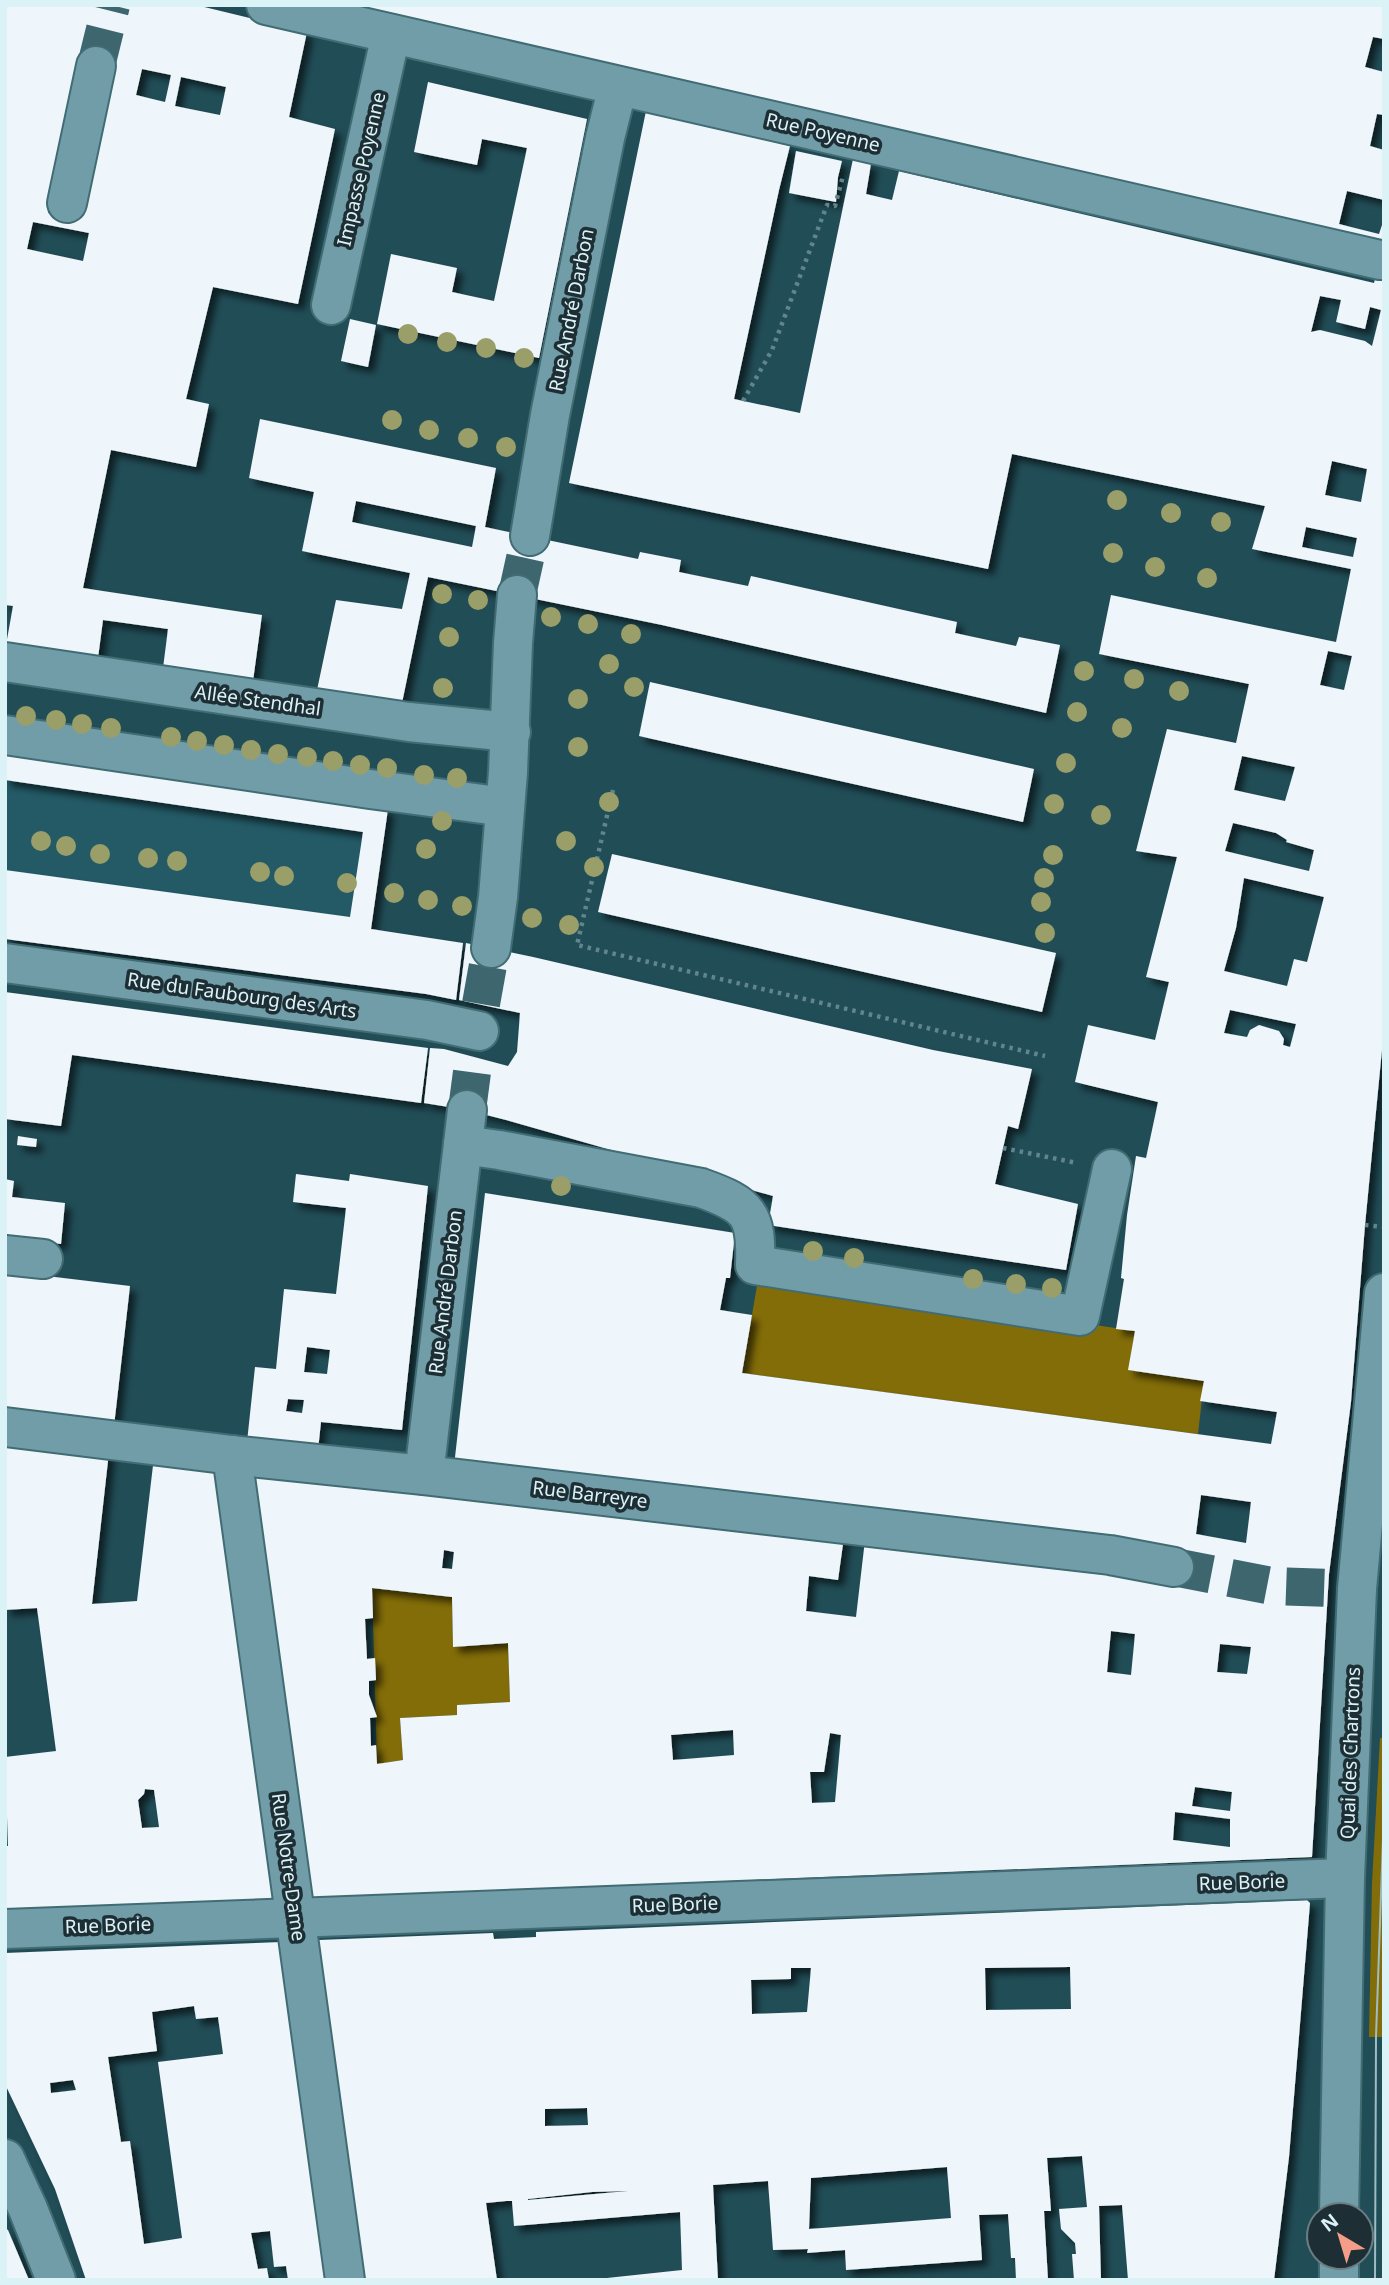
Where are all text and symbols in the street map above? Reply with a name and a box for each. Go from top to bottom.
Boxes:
street label: Impasse Poyenne [331,89,391,249]
street label: Rue Poyenne [763,106,883,158]
street label: Rue André Darbon [542,226,600,394]
street label: Allée Stendhal [193,678,323,722]
street label: Rue du Faubourg des Arts [126,966,358,1024]
street label: Rue André Darbon [422,1208,468,1376]
street label: Rue Barreyre [531,1474,649,1514]
street label: Quai des Chartrons [1334,1666,1366,1840]
street label: Rue Notre-Dame [266,1791,312,1943]
street label: Rue Borie [1198,1867,1286,1897]
street label: Rue Borie [631,1889,719,1919]
street label: Rue Borie [64,1910,152,1940]
north arrow [1305,2201,1375,2271]
text: N [1315,2208,1344,2238]

